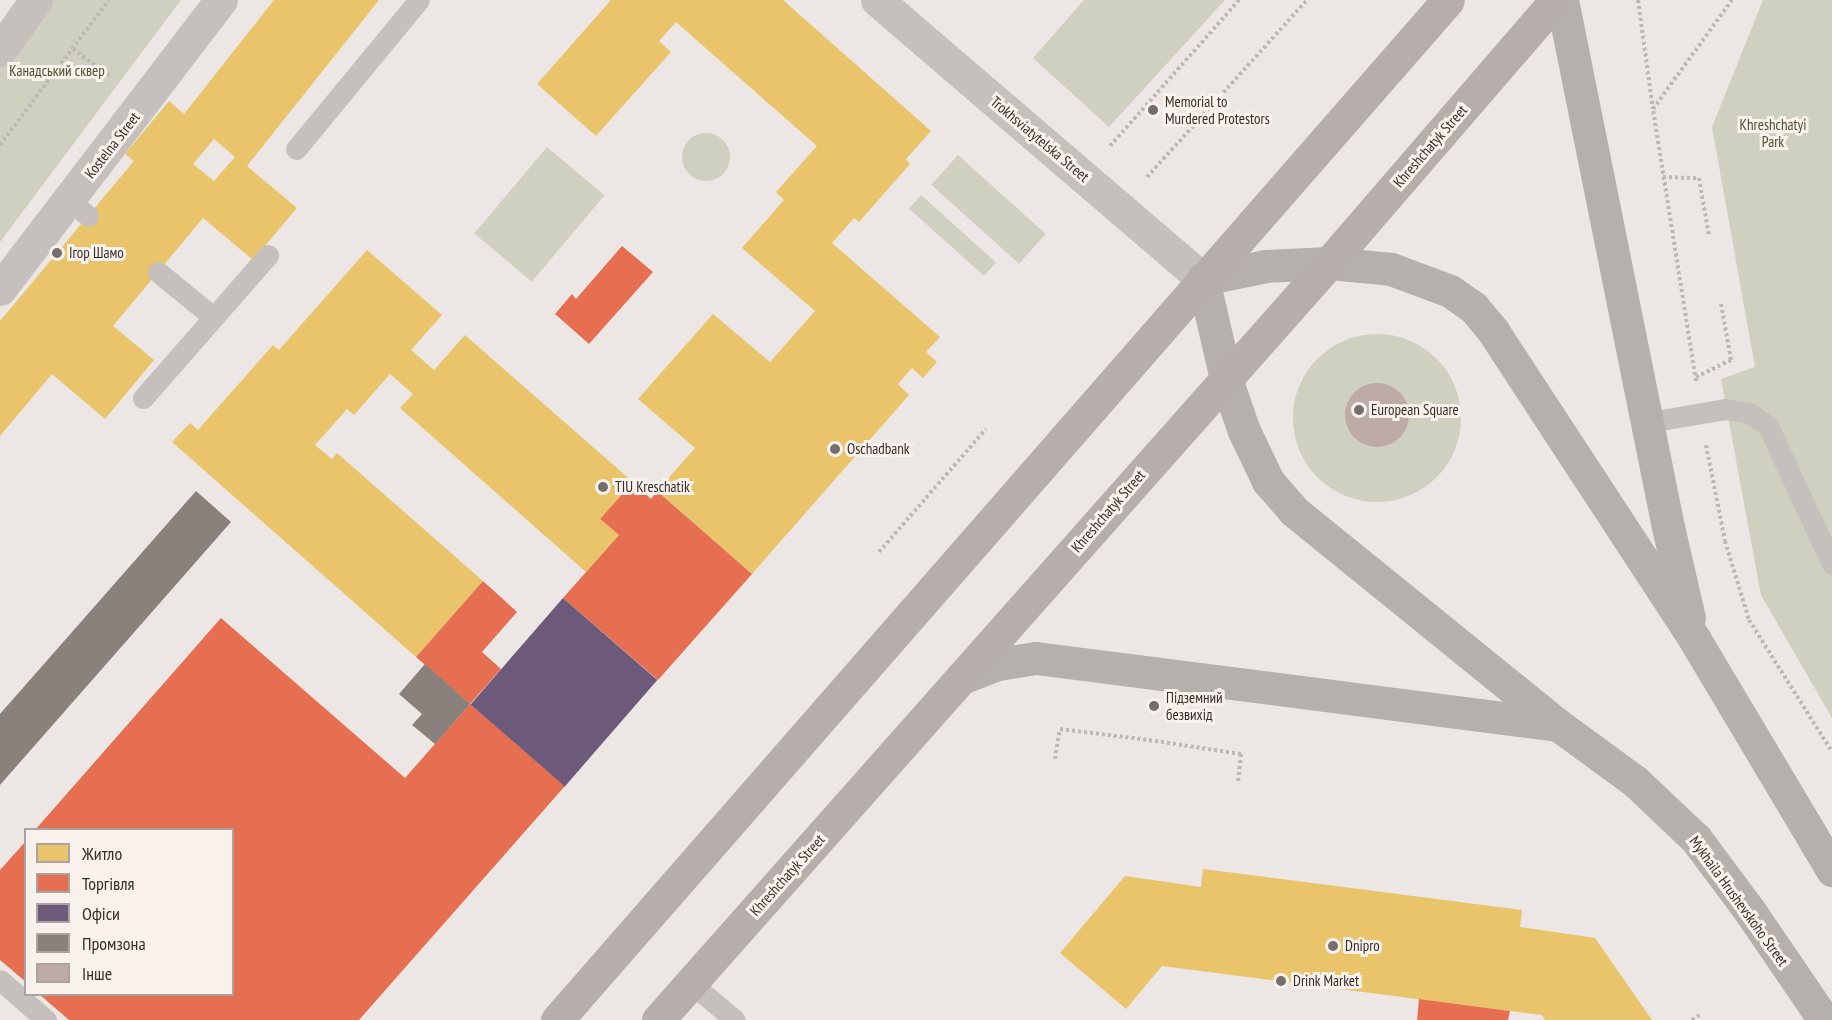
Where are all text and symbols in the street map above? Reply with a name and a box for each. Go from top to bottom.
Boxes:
park label: Канадський сквер [9,62,105,80]
place label: Memorial to Murdered Protestors [1165,92,1270,127]
street label: Trokhsviatytelska Street [987,93,1093,185]
street label: Khreshchatyk Street [1389,101,1471,191]
marker: Memorial to Murdered Protestors [1146,103,1160,117]
street label: Kostelna Street [81,108,143,182]
park label: Khreshchatyi Park [1740,115,1806,150]
place label: Ігор Шамо [69,244,124,262]
marker: Ігор Шамо [50,246,64,260]
place label: European Square [1371,401,1459,419]
marker: European Square [1352,403,1366,417]
place label: Oschadbank [847,440,910,458]
marker: Oschadbank [828,442,842,456]
street label: Khreshchatyk Street [1067,466,1149,556]
place label: TIU Kreschatik [615,478,690,496]
marker: TIU Kreschatik [596,480,610,494]
place label: Підземний безвихід [1166,688,1223,723]
marker: Підземний безвихід [1147,699,1161,713]
legend [24,828,234,996]
street label: Khreshchatyk Street [746,830,828,920]
street label: Mykhaila Hrushevskoho Street [1686,833,1792,969]
text: Житло [82,842,122,865]
text: Торгівля [82,872,135,895]
text: Офіси [82,902,120,925]
text: Промзона [82,932,146,955]
place label: Dnipro [1345,937,1380,955]
marker: Dnipro [1326,939,1340,953]
text: Інше [82,962,112,985]
place label: Drink Market [1293,972,1359,990]
marker: Drink Market [1274,974,1288,988]

